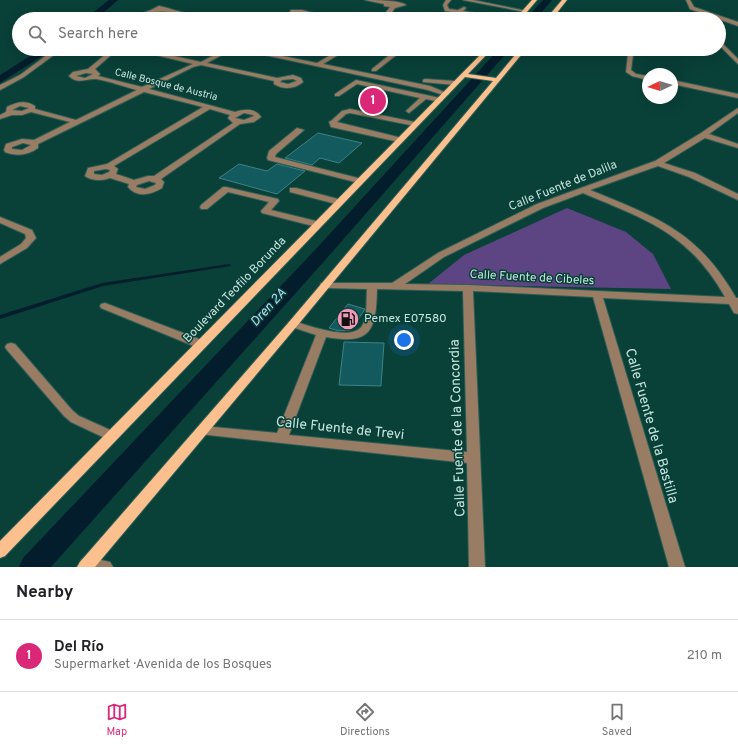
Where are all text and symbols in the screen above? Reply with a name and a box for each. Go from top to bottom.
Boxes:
search box [12,12,726,56]
icon: search [26,23,48,45]
text: Search here [58,25,138,44]
street label: Calle Bosque de Austria [113,66,219,104]
north arrow [642,68,678,104]
pin: 1 [360,86,386,116]
street label: Calle Fuente de Dalila [506,157,620,215]
street label: Boulevard Teofilo Borunda [180,234,290,346]
street label: Calle Fuente de Cibeles [469,267,595,289]
water label: Dren 2A [248,286,290,330]
fuel station icon: Pemex E07580 [335,306,361,332]
place label: Pemex E07580 [364,311,447,327]
your location [394,330,414,350]
street label: Calle Fuente de la Concordia [446,339,470,517]
street label: Calle Fuente de la Bastilla [621,347,681,505]
street label: Calle Fuente de Trevi [275,414,405,444]
text: Nearby [16,582,73,604]
text: Del Río [54,638,104,657]
text: 1 [26,648,32,664]
text: 210 m [687,648,722,664]
text: Supermarket · Avenida de los Bosques [54,657,272,673]
tab: Map [106,701,128,739]
tab: Directions [340,701,390,739]
tab: Saved [602,701,632,739]

